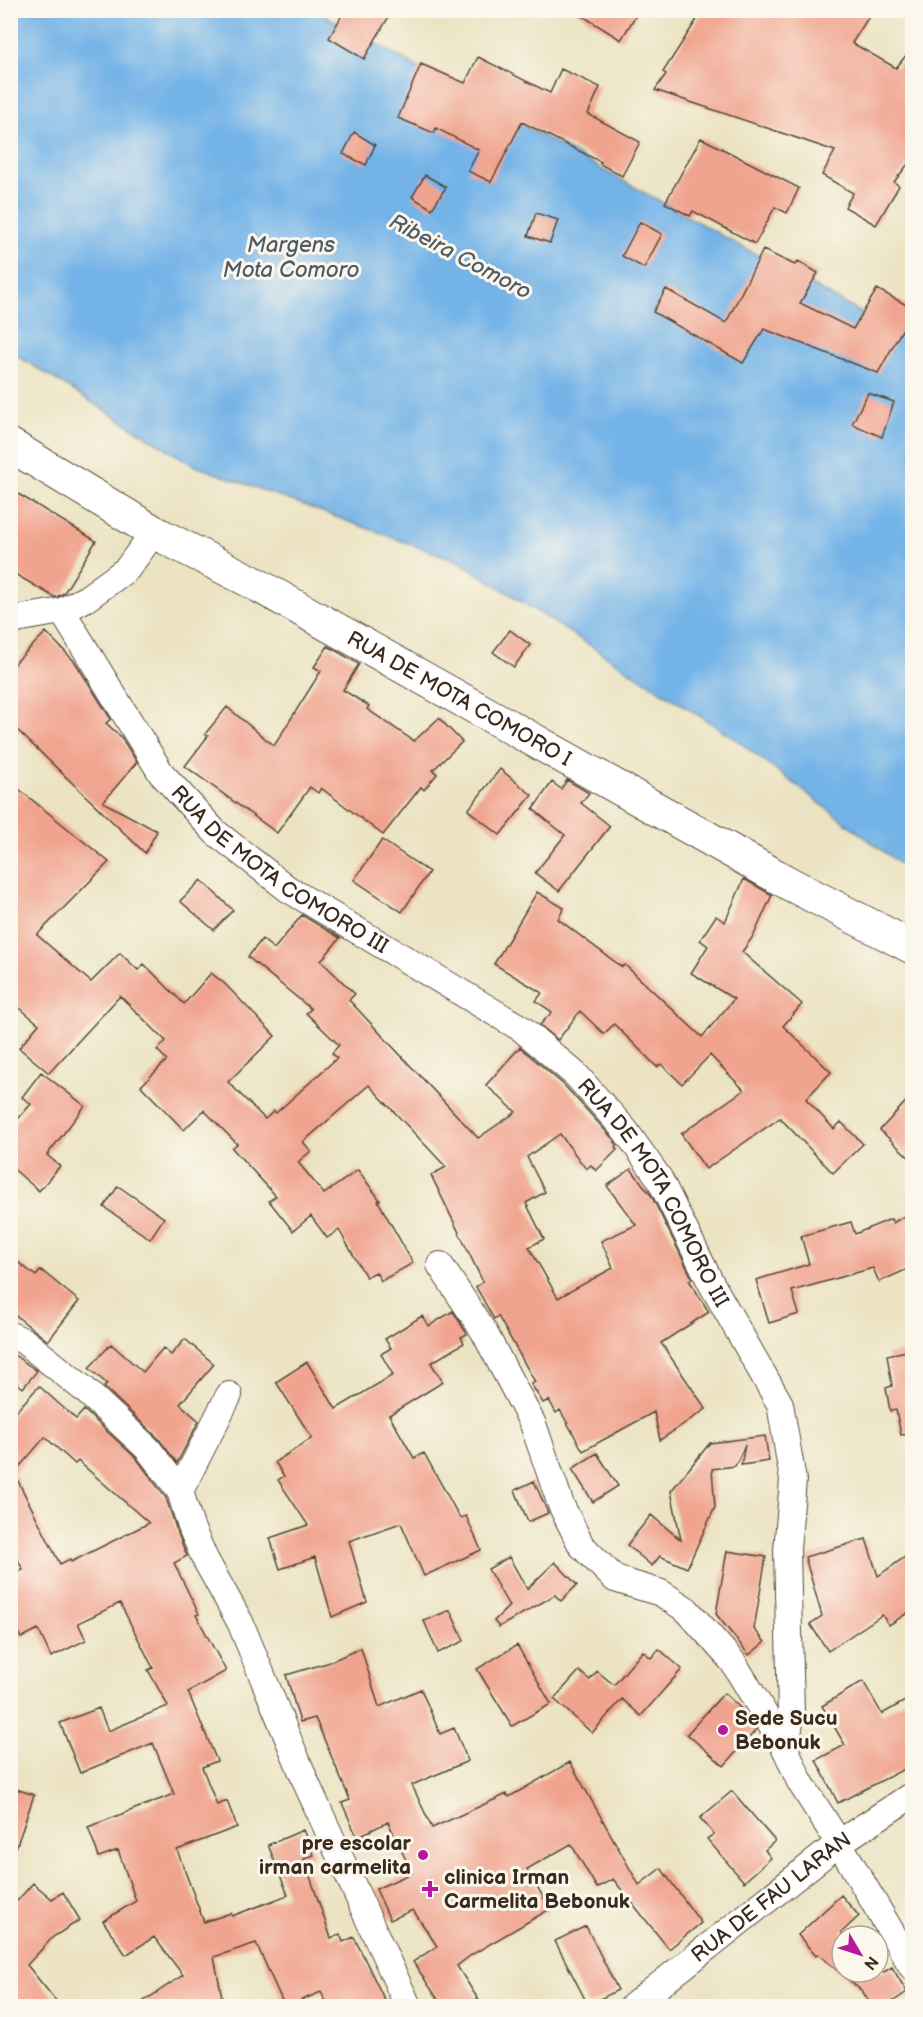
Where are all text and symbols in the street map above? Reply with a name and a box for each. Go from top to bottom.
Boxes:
water label: Ribeira Comoro [384,208,536,306]
water label: Margens Mota Comoro [223,232,359,284]
street label: RUA DE MOTA COMORO I [343,625,576,771]
street label: RUA DE MOTA COMORO III [166,780,393,959]
street label: RUA DE MOTA COMORO III [572,1073,734,1311]
place label: Sede Sucu Bebonuk [735,1706,838,1755]
marker: Sede Sucu Bebonuk [716,1723,730,1737]
street label: RUA DE FAU LARAN [686,1826,856,1968]
place label: pre escolar irman carmelita [259,1831,412,1880]
marker: pre escolar irman carmelita [416,1848,430,1862]
place label: clinica Irman Carmelita Bebonuk [444,1865,630,1914]
marker: clinica Irman Carmelita Bebonuk [421,1880,439,1898]
north arrow [830,1924,890,1984]
text: N [859,1952,882,1973]

